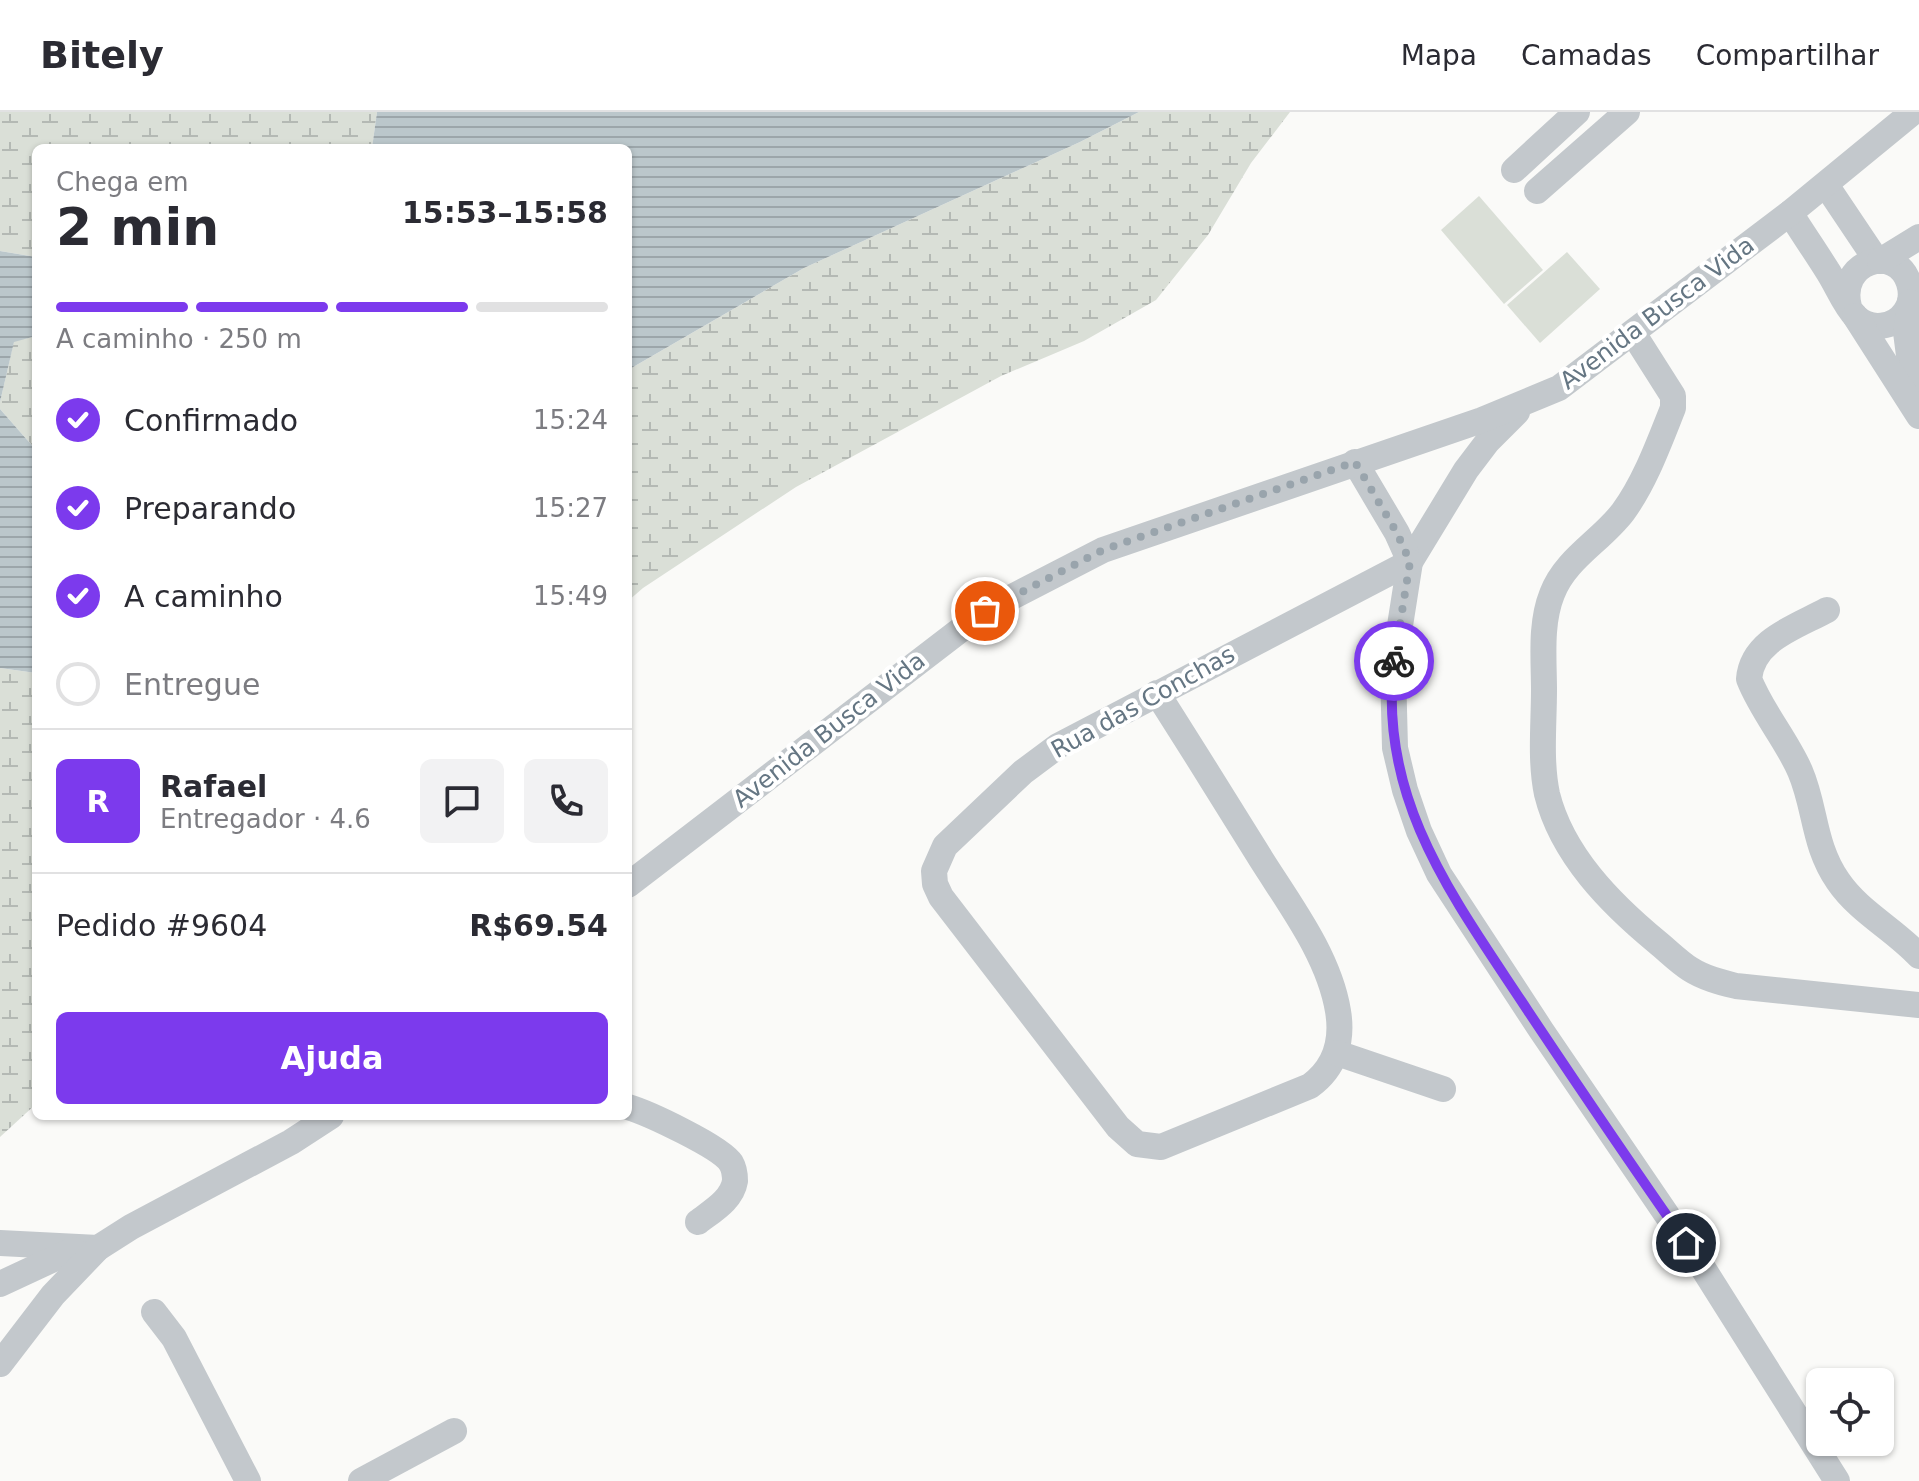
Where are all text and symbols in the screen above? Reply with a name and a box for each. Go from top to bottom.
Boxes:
text: Bitely [40,33,164,77]
text: Mapa [1401,39,1477,72]
text: Camadas [1521,39,1652,72]
text: Compartilhar [1696,39,1879,72]
text: Chega em [56,167,189,197]
text: 15:53–15:58 [402,195,608,230]
text: 2 min [56,197,219,257]
street label: Avenida Busca Vida [1554,231,1760,395]
text: A caminho · 250 m [56,324,302,354]
icon: check [56,398,100,442]
text: Confirmado [124,403,298,438]
text: 15:24 [533,405,608,435]
icon: check [56,486,100,530]
text: Preparando [124,491,296,526]
text: 15:27 [533,493,608,523]
icon: check [56,574,100,618]
pin [951,577,1019,645]
text: A caminho [124,579,283,614]
text: 15:49 [533,581,608,611]
icon: bag [963,589,1007,633]
courier [1354,621,1434,701]
icon: bike [1372,639,1416,683]
street label: Rua das Conchas [1046,640,1240,764]
street label: Avenida Busca Vida [728,646,930,814]
text: Entregue [124,667,260,702]
button: chat [420,759,504,843]
button: phone [524,759,608,843]
text: Rafael [160,769,267,804]
text: R [86,784,110,819]
text: Entregador · 4.6 [160,804,371,834]
text: Pedido #9604 [56,908,267,943]
text: R$69.54 [469,908,608,943]
button: Ajuda [56,1012,608,1104]
pin [1652,1209,1720,1277]
icon: home [1664,1221,1708,1265]
map controls [1806,1368,1894,1456]
button: locate [1806,1368,1894,1456]

